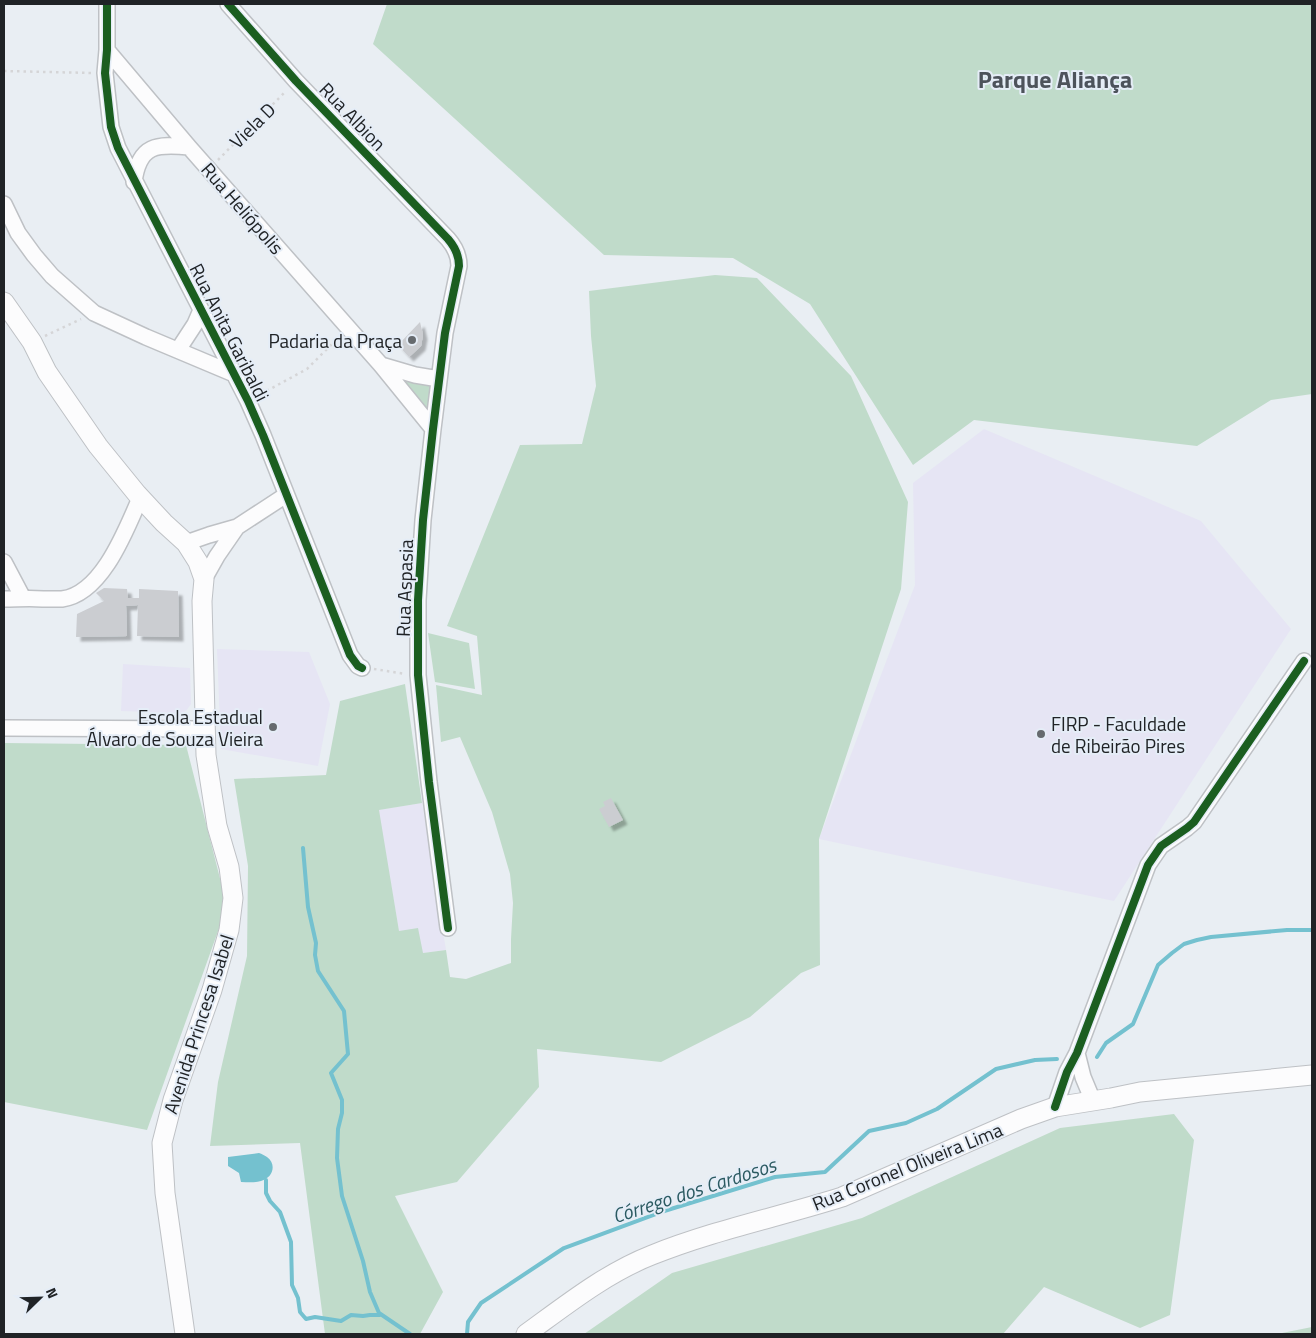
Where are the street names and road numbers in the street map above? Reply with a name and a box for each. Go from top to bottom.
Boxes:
street label: Rua Albion [313,75,393,157]
street label: Viela D [222,95,282,155]
street label: Rua Heliópolis [195,156,291,261]
street label: Rua Anita Garibaldi [183,258,277,406]
street label: Rua Aspasia [388,538,420,637]
street label: Avenida Princesa Isabel [155,931,241,1117]
street label: Rua Coronel Oliveira Lima [807,1114,1007,1217]

